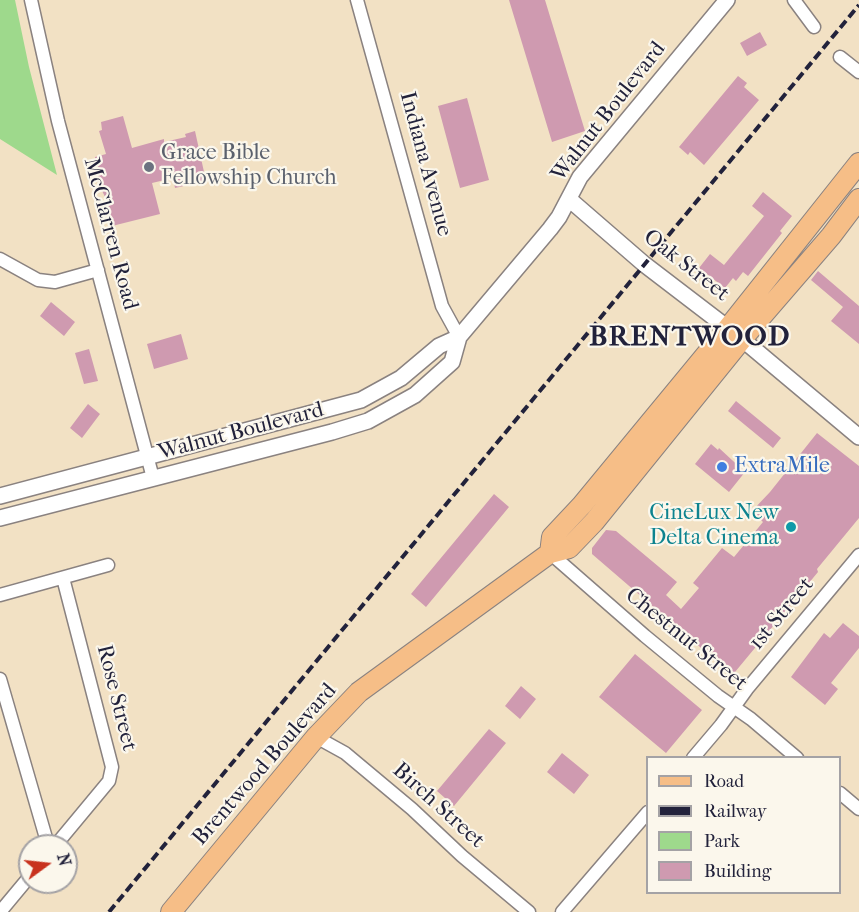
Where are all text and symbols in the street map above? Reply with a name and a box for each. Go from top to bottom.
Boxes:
street label: Walnut Boulevard [546,37,672,187]
street label: Indiana Avenue [393,89,457,239]
place label: Grace Bible Fellowship Church [161,141,337,192]
street label: McClarren Road [77,155,143,313]
marker: Grace Bible Fellowship Church [142,160,156,174]
street label: Oak Street [638,224,734,308]
district label: BRENTWOOD [589,321,791,355]
street label: Walnut Boulevard [155,397,327,467]
place label: ExtraMile [734,454,830,480]
marker: ExtraMile [715,460,729,474]
place label: CineLux New Delta Cinema [649,501,779,552]
marker: CineLux New Delta Cinema [784,520,798,534]
street label: 1st Street [744,572,820,656]
street label: Chestnut Street [620,583,752,697]
street label: Rose Street [90,642,142,754]
street label: Brentwood Boulevard [187,679,343,851]
legend [646,756,841,894]
street label: Birch Street [386,758,490,854]
text: Road [704,771,744,792]
text: Railway [704,801,767,822]
text: Park [704,831,740,852]
north arrow [18,834,78,894]
text: N [53,851,75,868]
text: Building [704,861,771,882]

